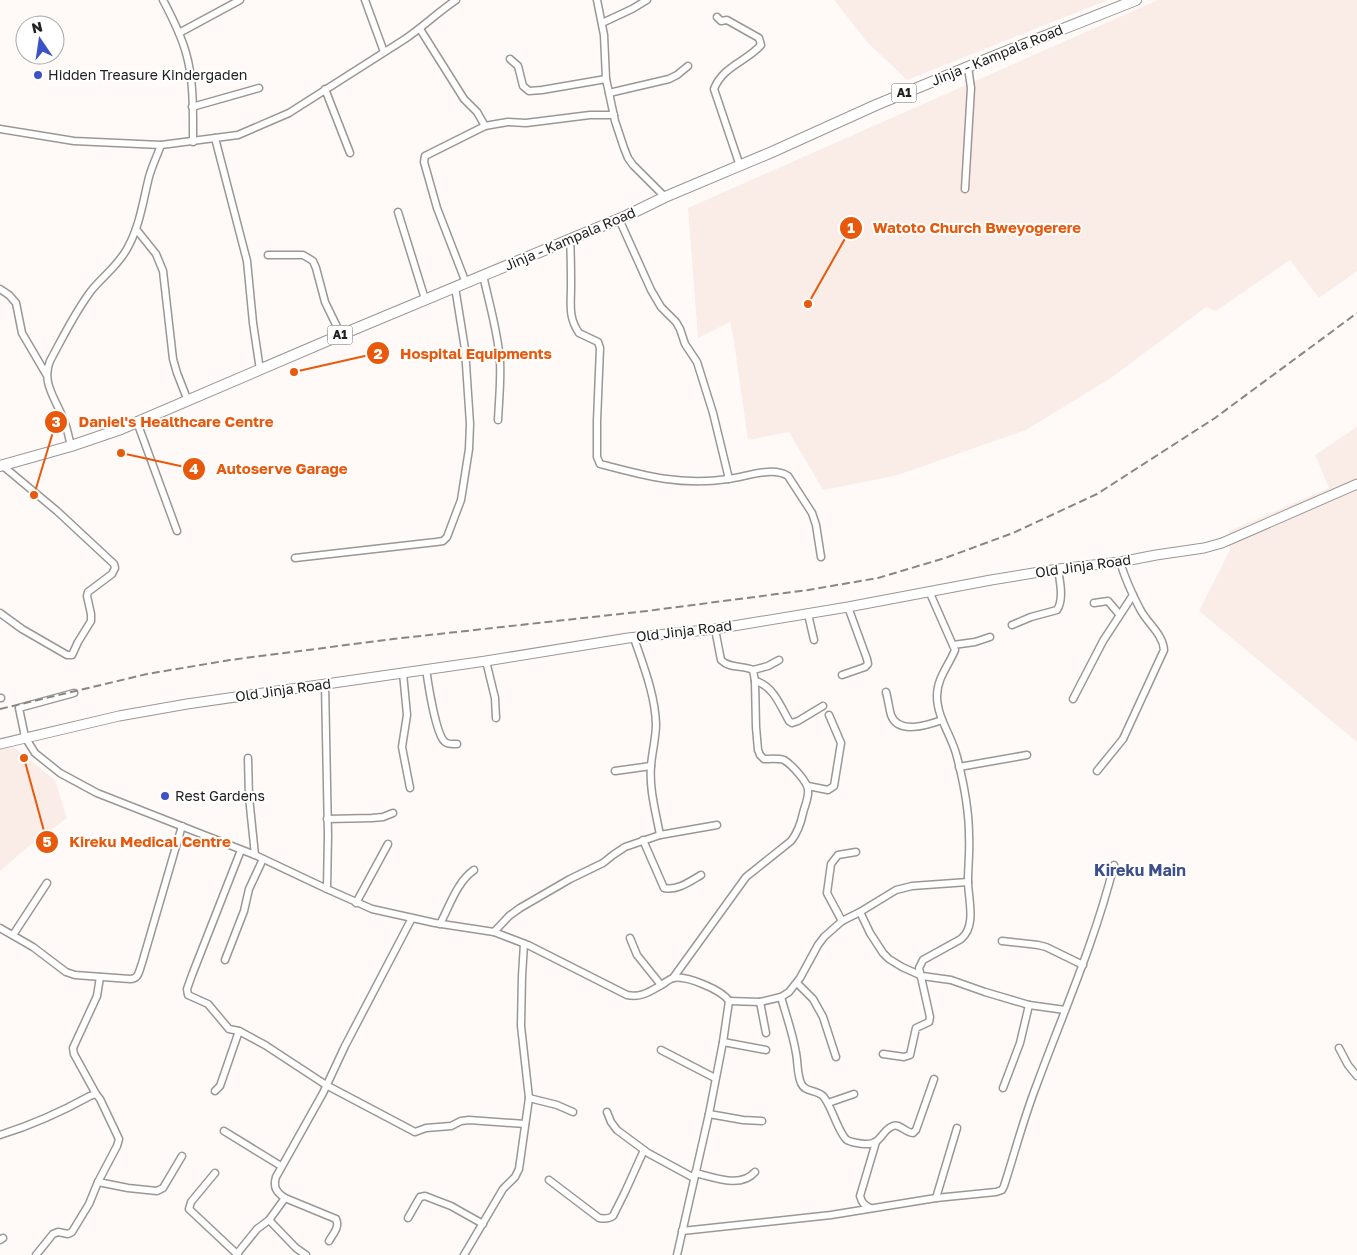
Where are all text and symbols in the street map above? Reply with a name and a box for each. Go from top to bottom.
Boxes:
north arrow [15,15,65,65]
text: N [30,17,44,36]
street label: Jinja - Kampala Road [928,20,1065,89]
place label: Hidden Treasure Kindergaden [48,66,247,83]
marker: Hidden Treasure Kindergaden [32,69,44,81]
road number: A1 [892,84,916,102]
street label: Jinja - Kampala Road [502,203,638,274]
callout: Watoto Church Bweyogerere [838,213,1092,243]
text: 1 [847,218,855,236]
text: Watoto Church Bweyogerere [873,218,1081,236]
road number: A1 [328,326,352,344]
callout: Hospital Equipments [365,338,562,368]
text: 2 [373,344,383,362]
text: Hospital Equipments [400,344,552,362]
callout: Daniel's Healthcare Centre [44,407,284,437]
text: 3 [51,412,61,430]
text: Daniel's Healthcare Centre [78,412,274,430]
callout: Autoserve Garage [181,454,358,484]
text: 4 [189,459,199,477]
text: Autoserve Garage [216,459,348,477]
street label: Old Jinja Road [1034,550,1132,581]
street label: Old Jinja Road [635,616,733,645]
street label: Old Jinja Road [234,674,332,705]
place label: Rest Gardens [175,787,265,804]
marker: Rest Gardens [159,790,171,802]
callout: Kireku Medical Centre [35,827,241,857]
text: 5 [42,832,52,850]
text: Kireku Medical Centre [69,832,231,850]
district label: Kireku Main [1094,860,1186,880]

